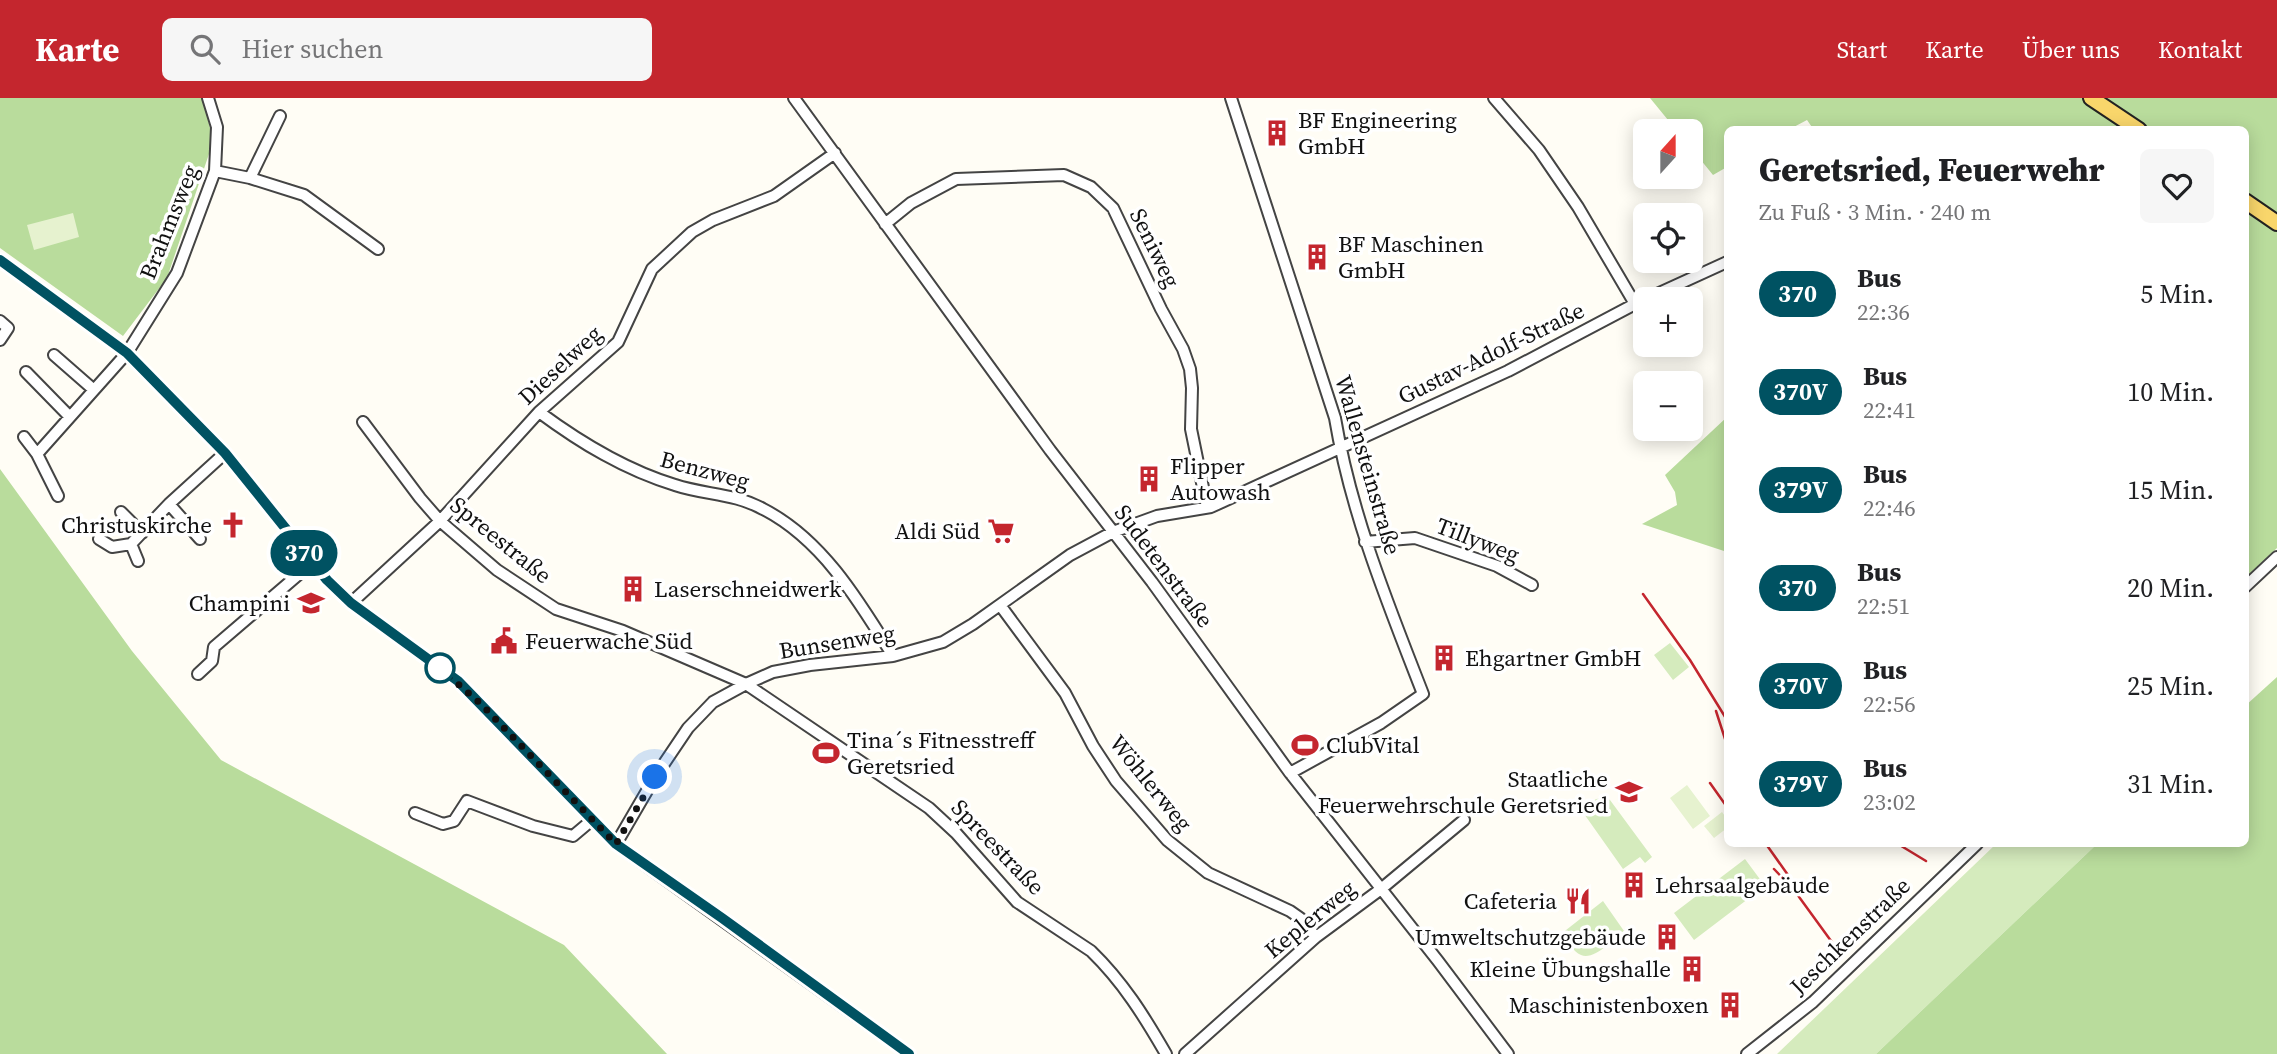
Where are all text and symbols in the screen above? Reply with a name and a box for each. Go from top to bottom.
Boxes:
search box [162,18,652,81]
text: Karte [35,27,120,72]
icon: search [186,30,224,68]
text: Hier suchen [242,31,383,67]
text: Start [1837,33,1887,66]
text: Karte [1925,33,1984,66]
text: Über uns [2022,33,2120,66]
text: Kontakt [2158,33,2242,66]
place label: BF Engineering GmbH [1298,104,1457,162]
building icon: BF Engineering GmbH [1262,118,1292,148]
north arrow [1633,119,1703,189]
map controls [1633,119,1703,441]
text: Geretsried, Feuerwehr [1759,147,2104,192]
button: heart [2140,149,2214,223]
street label: Brahmsweg [132,160,207,284]
text: Zu Fuß · 3 Min. · 240 m [1759,196,1991,228]
street label: Seniweg [1122,203,1188,293]
button: locate [1633,203,1703,273]
place label: BF Maschinen GmbH [1338,228,1484,286]
building icon: BF Maschinen GmbH [1302,242,1332,272]
text: Bus [1857,260,1901,296]
text: 5 Min. [2140,276,2214,312]
text: 370 [1778,277,1817,310]
button: + [1633,287,1703,357]
street label: Gustav-Adolf-Straße [1392,294,1590,412]
text: 22:36 [1857,296,1910,328]
street label: Dieselweg [511,318,609,412]
text: Bus [1863,358,1907,394]
street label: Wallensteinstraße [1327,371,1409,559]
button: − [1633,371,1703,441]
text: 10 Min. [2127,374,2214,410]
text: 370V [1773,375,1828,408]
text: 22:41 [1863,394,1916,426]
street label: Benzweg [657,443,753,497]
place label: Flipper Autowash [1170,450,1271,508]
text: Bus [1863,456,1907,492]
building icon: Flipper Autowash [1134,464,1164,494]
text: 15 Min. [2127,472,2214,508]
text: 379V [1773,473,1828,506]
street label: Spreestraße [444,489,558,591]
text: 22:46 [1863,492,1916,524]
street label: Sudetenstraße [1107,498,1221,634]
place label: Christuskirche [61,509,212,541]
street label: Tillyweg [1432,509,1524,571]
church icon: Christuskirche [218,510,248,540]
place label: Aldi Süd [895,515,980,547]
supermarket icon: Aldi Süd [986,516,1016,546]
line badge: 370 [264,530,344,576]
text: 370 [284,536,324,569]
text: Bus [1857,554,1901,590]
text: 20 Min. [2127,570,2214,606]
text: 370 [1778,571,1817,604]
place label: Laserschneidwerk [654,573,842,605]
building icon: Laserschneidwerk [618,574,648,604]
place label: Champini [189,587,290,619]
school or university icon: Champini [296,588,326,618]
text: 22:51 [1857,590,1910,622]
street label: Bunsenweg [777,617,897,667]
place label: Feuerwache Süd [525,625,693,657]
public building icon: Feuerwache Süd [489,626,519,656]
place label: Ehgartner GmbH [1465,642,1641,674]
building icon: Ehgartner GmbH [1429,643,1459,673]
text: Bus [1863,652,1907,688]
unlabelled marker [425,653,455,683]
text: 25 Min. [2127,668,2214,704]
text: 370V [1773,669,1828,702]
text: 22:56 [1863,688,1916,720]
place label: Tina´s Fitnesstreff Geretsried [847,724,1036,782]
street label: Wöhlerweg [1102,728,1200,838]
place label: ClubVital [1326,729,1420,761]
sports icon: ClubVital [1290,730,1320,760]
sports icon: Tina´s Fitnesstreff Geretsried [811,738,841,768]
text: Bus [1863,750,1907,786]
your location [637,759,672,794]
place label: Staatliche Feuerwehrschule Geretsried [1318,763,1608,821]
text: 31 Min. [2127,766,2214,802]
text: 379V [1773,767,1828,800]
school or university icon: Staatliche Feuerwehrschule Geretsried [1614,777,1644,807]
text: 23:02 [1863,786,1916,818]
street label: Spreestraße [944,792,1052,902]
place label: Lehrsaalgebäude [1655,869,1830,901]
building icon: Lehrsaalgebäude [1619,870,1649,900]
street label: Jeschkenstraße [1782,870,1917,1003]
street label: Keplerweg [1258,872,1362,966]
place label: Cafeteria [1464,885,1557,917]
restaurant icon: Cafeteria [1563,886,1593,916]
place label: Umweltschutzgebäude [1415,921,1646,953]
building icon: Umweltschutzgebäude [1652,922,1682,952]
place label: Kleine Übungshalle [1469,953,1671,985]
building icon: Kleine Übungshalle [1677,954,1707,984]
place label: Maschinistenboxen [1509,989,1709,1021]
building icon: Maschinistenboxen [1715,990,1745,1020]

